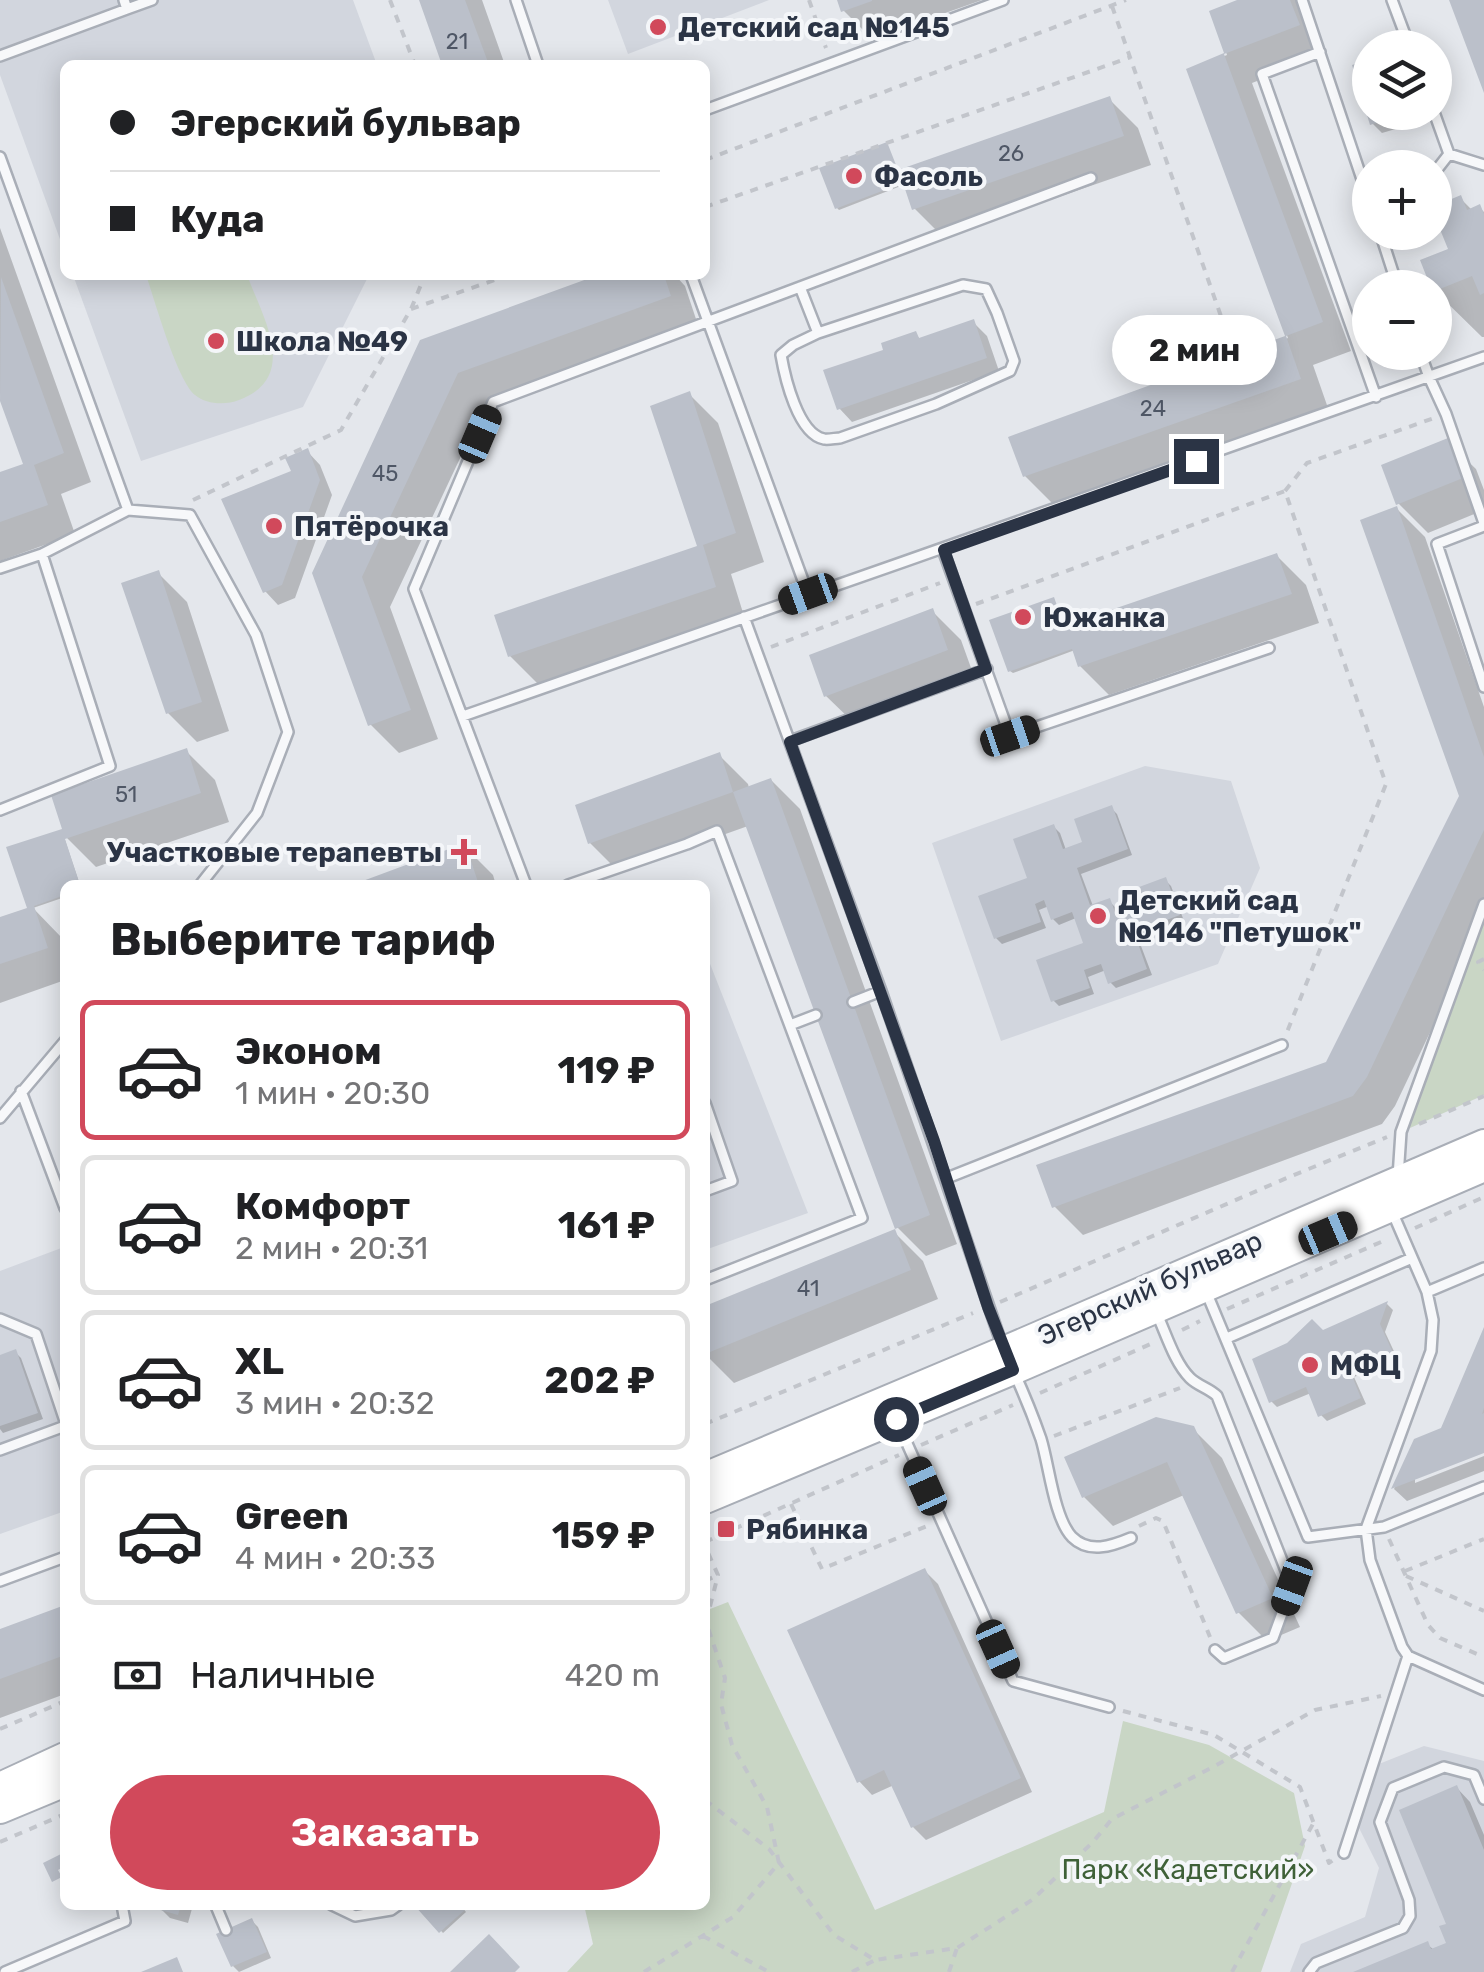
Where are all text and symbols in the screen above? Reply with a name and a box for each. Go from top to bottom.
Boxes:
place label: Детский сад №145 [678,11,950,44]
marker: Детский сад №145 [647,16,669,38]
house number: 21 [446,28,468,55]
map controls [1352,30,1452,370]
button: layers [1352,30,1452,130]
text: Эгерский бульвар [170,100,521,146]
house number: 26 [998,140,1024,167]
button: + [1352,150,1452,250]
place label: Фасоль [874,160,983,193]
marker: Фасоль [843,165,865,187]
text: Куда [170,196,265,242]
button: − [1352,270,1452,370]
callout: 2 мин [1114,316,1278,386]
place label: Школа №49 [236,325,408,358]
marker: Школа №49 [205,330,227,352]
text: 2 мин [1149,331,1240,369]
house number: 24 [1140,395,1166,422]
car [454,401,506,467]
route end [1174,439,1219,484]
house number: 45 [372,460,398,487]
place label: Пятёрочка [294,510,449,543]
marker: Пятёрочка [263,515,285,537]
car [775,570,841,618]
place label: Южанка [1043,601,1166,634]
marker: Южанка [1012,606,1034,628]
car [977,712,1043,760]
house number: 51 [115,781,137,808]
place label: Участковые терапевты [107,836,442,869]
marker: Участковые терапевты [451,839,477,865]
place label: Детский сад №146 "Петушок" [1118,884,1362,949]
marker: Детский сад №146 "Петушок" [1087,905,1109,927]
text: Выберите тариф [110,913,496,966]
icon: car [115,1025,205,1115]
text: Эконом [235,1028,382,1074]
text: 119 ₽ [557,1047,655,1093]
text: 1 мин · 20:30 [235,1074,430,1112]
icon: car [115,1180,205,1270]
text: Комфорт [235,1183,410,1229]
text: 161 ₽ [558,1202,655,1248]
car [1295,1207,1361,1259]
street label: Эгерский бульвар [1033,1224,1267,1352]
text: 2 мин · 20:31 [235,1229,428,1267]
house number: 41 [797,1275,819,1302]
icon: car [115,1335,205,1425]
text: XL [235,1338,284,1384]
place label: МФЦ [1330,1349,1401,1382]
marker: МФЦ [1299,1354,1321,1376]
text: 202 ₽ [544,1357,655,1403]
text: 3 мин · 20:32 [235,1384,434,1422]
route start [874,1397,919,1442]
car [899,1452,951,1520]
icon: car [115,1490,205,1580]
text: Green [235,1493,349,1539]
text: 159 ₽ [552,1512,655,1558]
place label: Рябинка [746,1513,868,1546]
marker: Рябинка [715,1518,737,1540]
text: 4 мин · 20:33 [235,1539,436,1577]
car [1268,1553,1316,1619]
car [972,1615,1024,1683]
icon: cash [110,1648,165,1703]
text: Наличные [190,1652,376,1698]
text: 420 m [565,1656,660,1694]
button: Заказать [110,1775,660,1890]
park label: Парк «Кадетский» [1062,1853,1314,1886]

